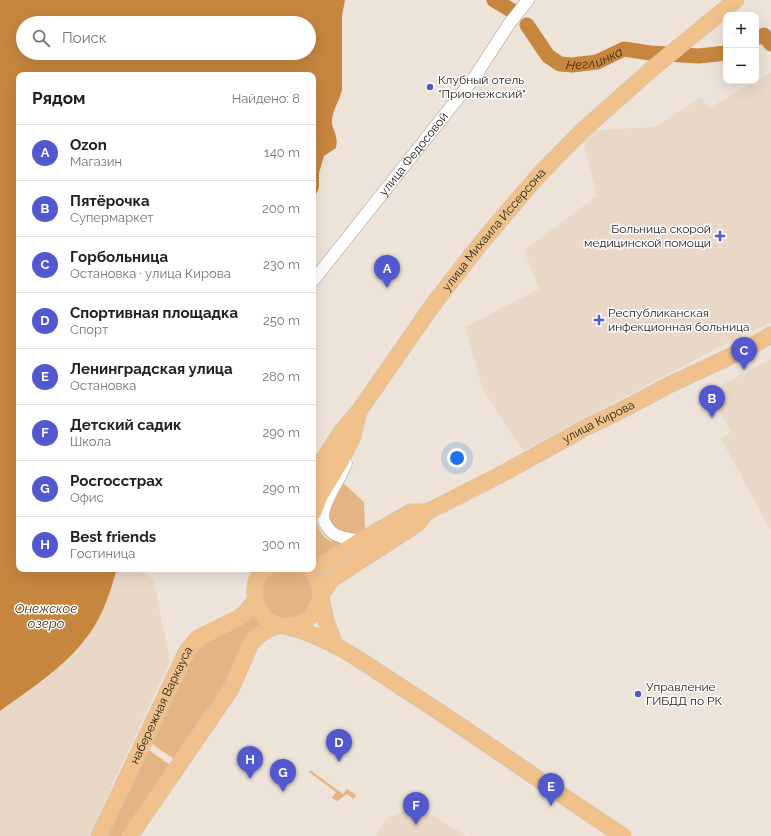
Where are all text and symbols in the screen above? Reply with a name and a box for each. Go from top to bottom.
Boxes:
map controls [723,12,759,84]
button: + [723,12,759,48]
search box [16,16,316,60]
icon: search [30,27,52,49]
text: Поиск [62,29,107,47]
water label: Неглинка [565,44,625,73]
button: − [723,48,759,84]
place label: Клубный отель "Прионежский" [438,73,526,101]
marker: Клубный отель "Прионежский" [425,82,435,92]
text: Рядом [32,88,85,108]
text: Найдено: 8 [232,91,300,106]
street label: улица Федосовой [376,110,451,199]
text: Ozon [70,136,107,154]
text: A [41,145,49,160]
text: 140 m [264,145,300,160]
text: Магазин [70,154,122,169]
street label: улица Михаила Иссерсона [439,165,549,294]
text: Пятёрочка [70,192,150,210]
text: B [41,201,49,216]
text: 200 m [262,201,300,216]
text: Супермаркет [70,210,153,225]
place label: Больница скорой медицинской помощи [584,222,711,250]
marker: Больница скорой медицинской помощи [714,230,726,242]
text: Горбольница [70,248,168,266]
pin: A [374,255,400,288]
text: C [41,257,49,272]
text: 230 m [263,257,300,272]
text: Остановка · улица Кирова [70,266,231,281]
text: Спортивная площадка [70,304,238,322]
place label: Республиканская инфекционная больница [608,306,750,334]
text: D [40,313,50,328]
text: 250 m [263,313,300,328]
marker: Республиканская инфекционная больница [593,314,605,326]
text: Спорт [70,322,108,337]
pin: C [731,337,757,370]
text: Ленинградская улица [70,360,233,378]
text: E [41,369,49,384]
text: 280 m [262,369,300,384]
text: Остановка [70,378,136,393]
pin: B [699,385,725,418]
street label: улица Кирова [560,398,637,446]
text: Детский садик [70,416,182,434]
text: F [41,425,49,440]
text: 290 m [262,425,300,440]
text: Школа [70,434,111,449]
your location [447,448,467,468]
text: Росгосстрах [70,472,163,490]
text: G [40,481,50,496]
text: 290 m [262,481,300,496]
text: Офис [70,490,104,505]
text: Best friends [70,528,156,546]
text: H [40,537,50,552]
text: 300 m [262,537,300,552]
text: Гостиница [70,546,135,561]
water label: Онежское озеро [15,601,77,631]
street label: набережная Варкауса [127,643,195,766]
place label: Управление ГИБДД по РК [646,680,723,708]
marker: Управление ГИБДД по РК [633,689,643,699]
pin: D [326,729,352,762]
pin: H [237,746,263,779]
pin: G [270,759,296,792]
pin: E [538,773,564,806]
pin: F [403,792,429,825]

